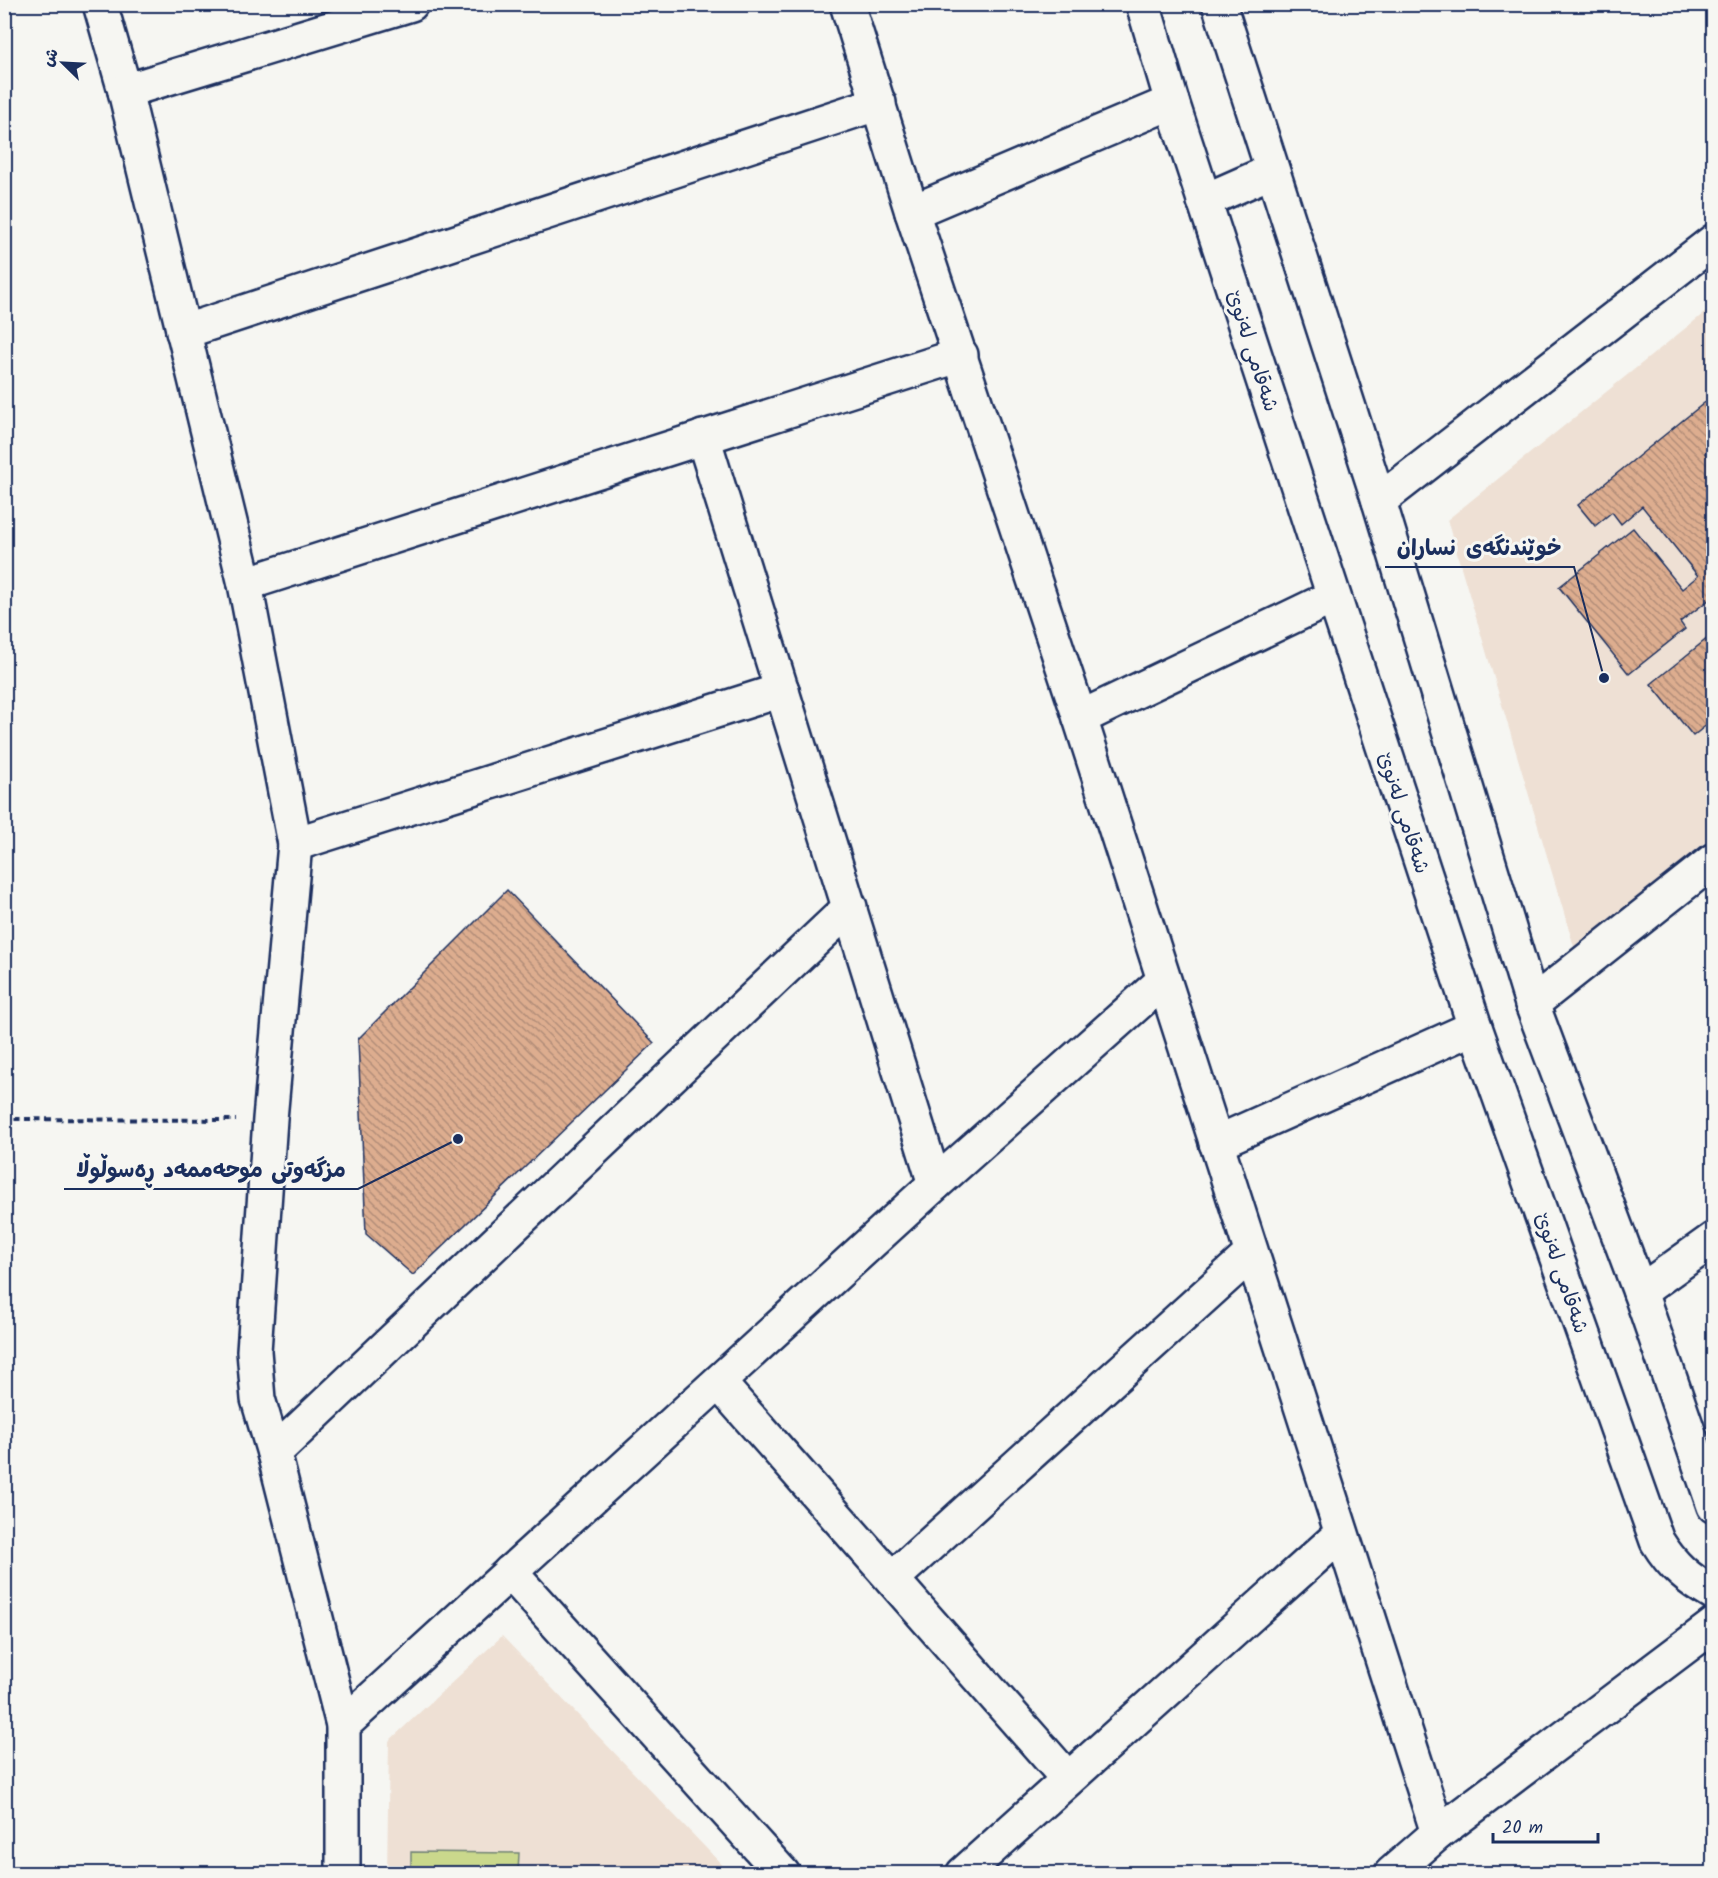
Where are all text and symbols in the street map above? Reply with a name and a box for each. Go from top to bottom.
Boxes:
north arrow [33,33,93,93]
text: ش [36,44,66,71]
street label: شەقامی لەنوێ [1216,287,1287,416]
callout: خوێندنگەی نساران [1385,527,1574,567]
text: خوێندنگەی نساران [1397,532,1561,567]
street label: شەقامی لەنوێ [1367,749,1438,878]
callout: مزگەوتی موحەممەد ڕەسوڵوڵا [64,1149,358,1189]
text: مزگەوتی موحەممەد ڕەسوڵوڵا [76,1153,346,1189]
street label: شەقامی لەنوێ [1524,1209,1597,1338]
scale bar [1493,1806,1598,1844]
text: 20 m [1502,1814,1543,1843]

